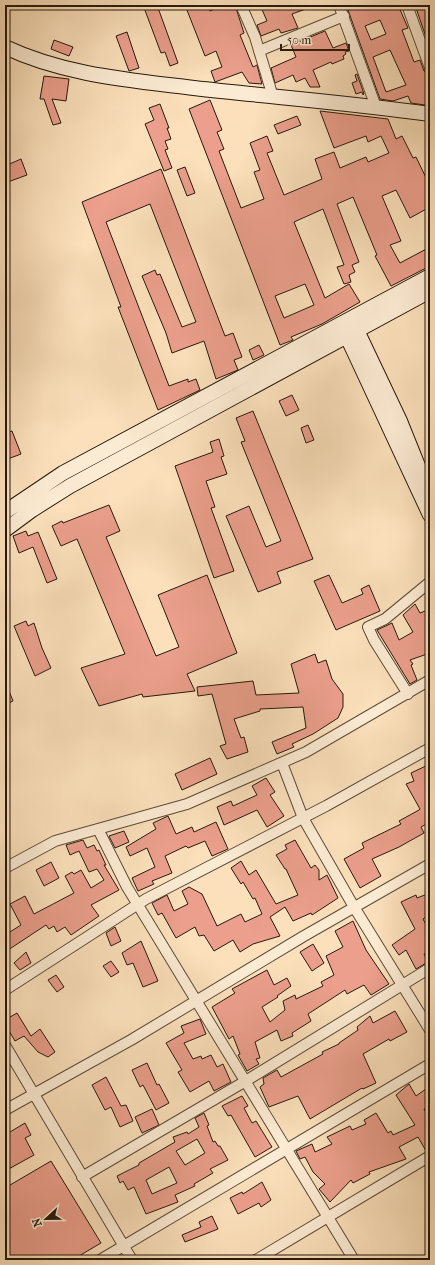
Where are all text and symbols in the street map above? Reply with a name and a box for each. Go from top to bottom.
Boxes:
scale bar [281,26,349,52]
text: 50 m [287,33,311,47]
north arrow [26,1199,66,1239]
text: N [29,1216,45,1229]

